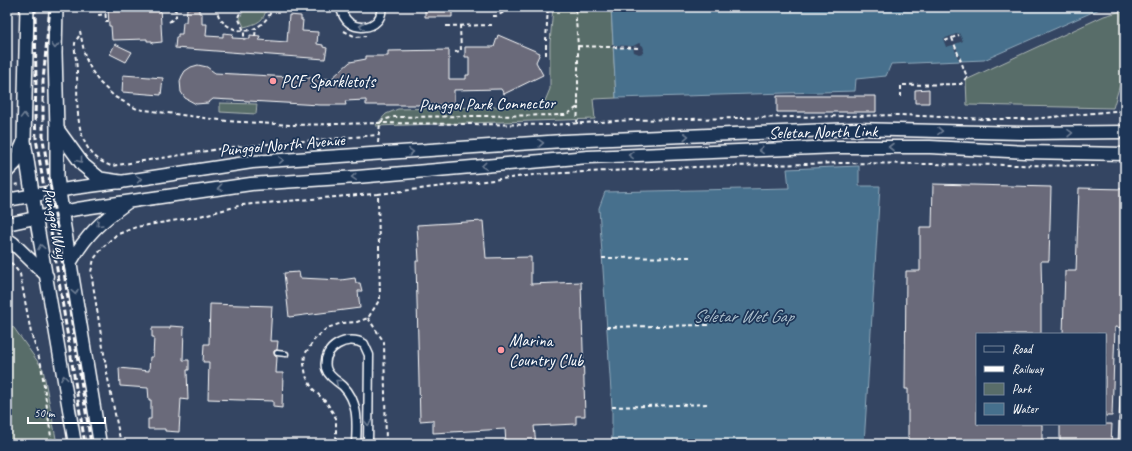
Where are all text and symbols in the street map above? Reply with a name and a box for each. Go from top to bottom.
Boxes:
one-way arrow [358,22,364,30]
one-way arrow [51,43,59,49]
place label: PCF Sparkletots [281,71,377,92]
marker: PCF Sparkletots [268,76,278,86]
street label: Punggol Park Connector [419,92,557,116]
one-way arrow [20,113,28,119]
street label: Seletar North Link [768,121,879,143]
one-way arrow [937,127,943,135]
street label: Punggol North Avenue [219,129,347,161]
one-way arrow [1067,129,1073,137]
one-way arrow [683,131,689,140]
one-way arrow [538,138,544,147]
one-way arrow [888,143,894,151]
one-way arrow [758,146,764,155]
one-way arrow [408,147,414,156]
one-way arrow [628,151,634,159]
one-way arrow [278,155,284,164]
one-way arrow [76,156,83,163]
one-way arrow [481,161,487,170]
one-way arrow [351,173,357,182]
one-way arrow [136,176,142,184]
one-way arrow [216,183,223,192]
street label: Punggol Way [38,186,72,261]
one-way arrow [96,219,104,227]
one-way arrow [38,244,46,250]
one-way arrow [70,289,79,295]
water label: Seletar Wet Gap [693,305,796,327]
place label: Marina Country Club [509,330,585,371]
legend [976,333,1106,425]
text: Road [1012,341,1034,357]
marker: Marina Country Club [496,345,506,355]
text: Railway [1012,361,1044,377]
one-way arrow [60,375,69,381]
one-way arrow [335,379,342,386]
text: Park [1012,381,1033,397]
scale bar [28,399,105,425]
text: Water [1012,401,1040,417]
text: 50 m [34,405,56,421]
one-way arrow [364,420,372,426]

